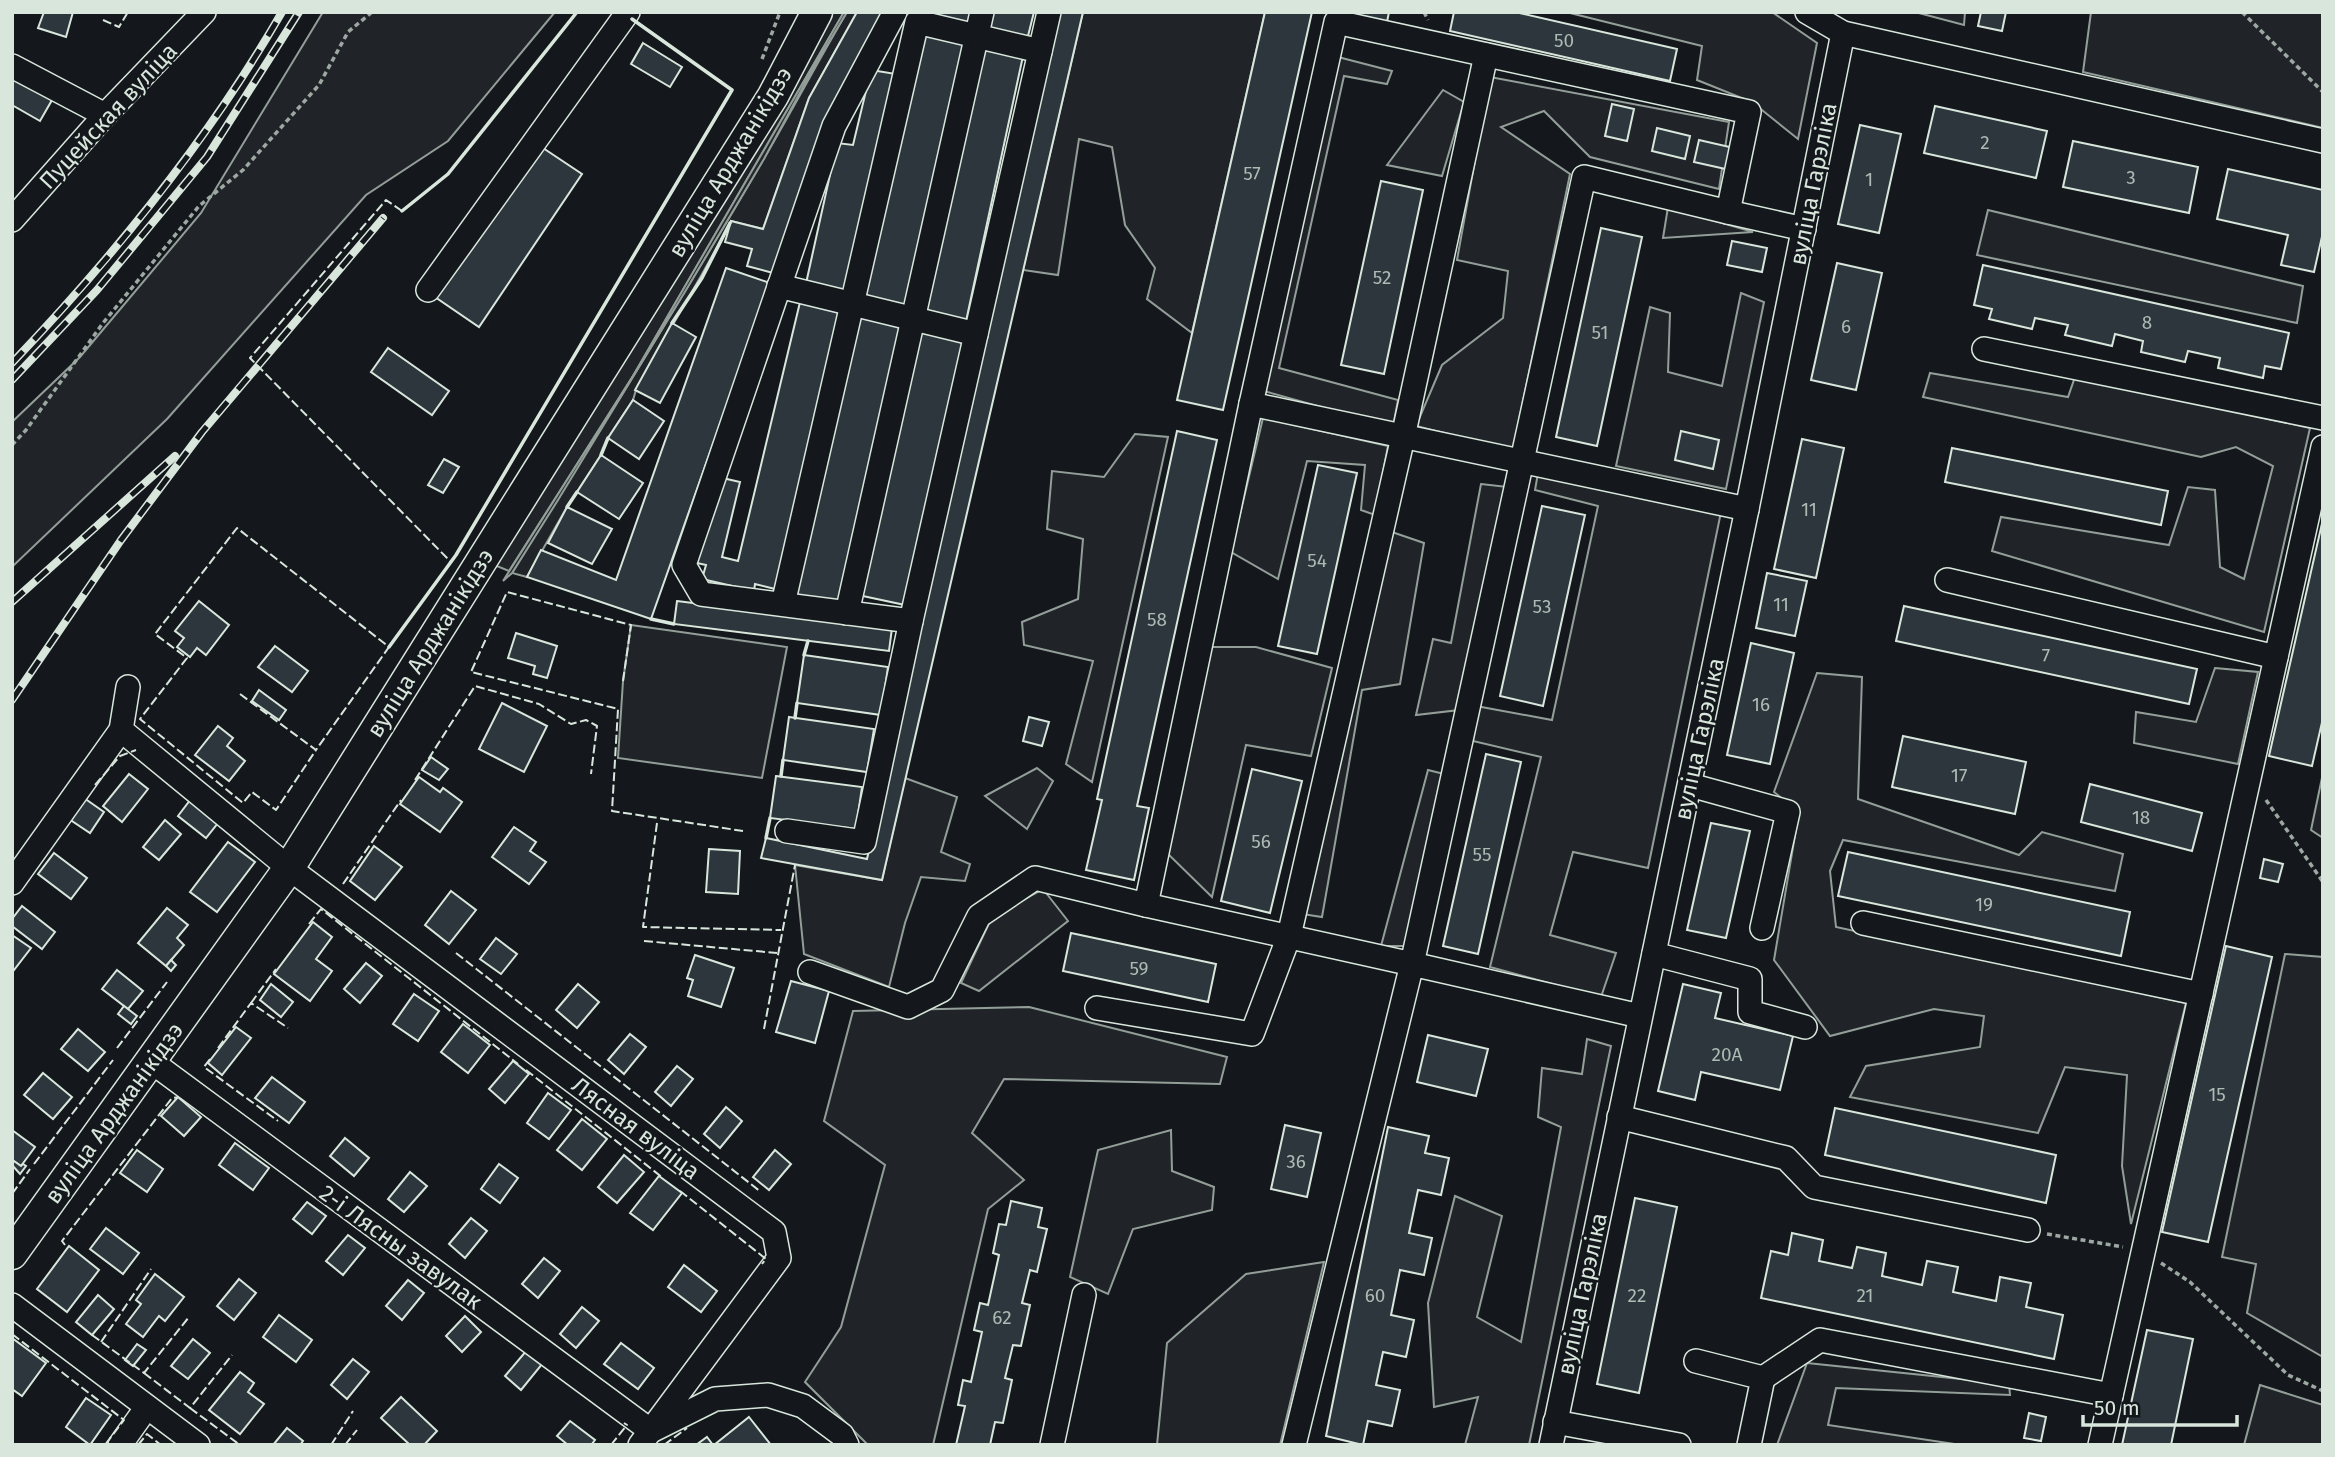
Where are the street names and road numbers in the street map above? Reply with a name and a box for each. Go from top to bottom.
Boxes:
street label: Пуцейская вуліца [33,37,183,195]
street label: вуліца Арджанікідзэ [662,62,798,262]
street label: вуліца Гарэліка [1783,100,1843,268]
street label: вуліца Арджанікідзэ [361,543,499,743]
street label: вуліца Гарэліка [1668,655,1730,823]
street label: вуліца Арджанікідзэ [39,1017,189,1209]
street label: Лясная вуліца [566,1071,706,1185]
street label: 2-і Лясны завулак [314,1179,488,1315]
street label: вуліца Гарэліка [1551,1210,1613,1378]

